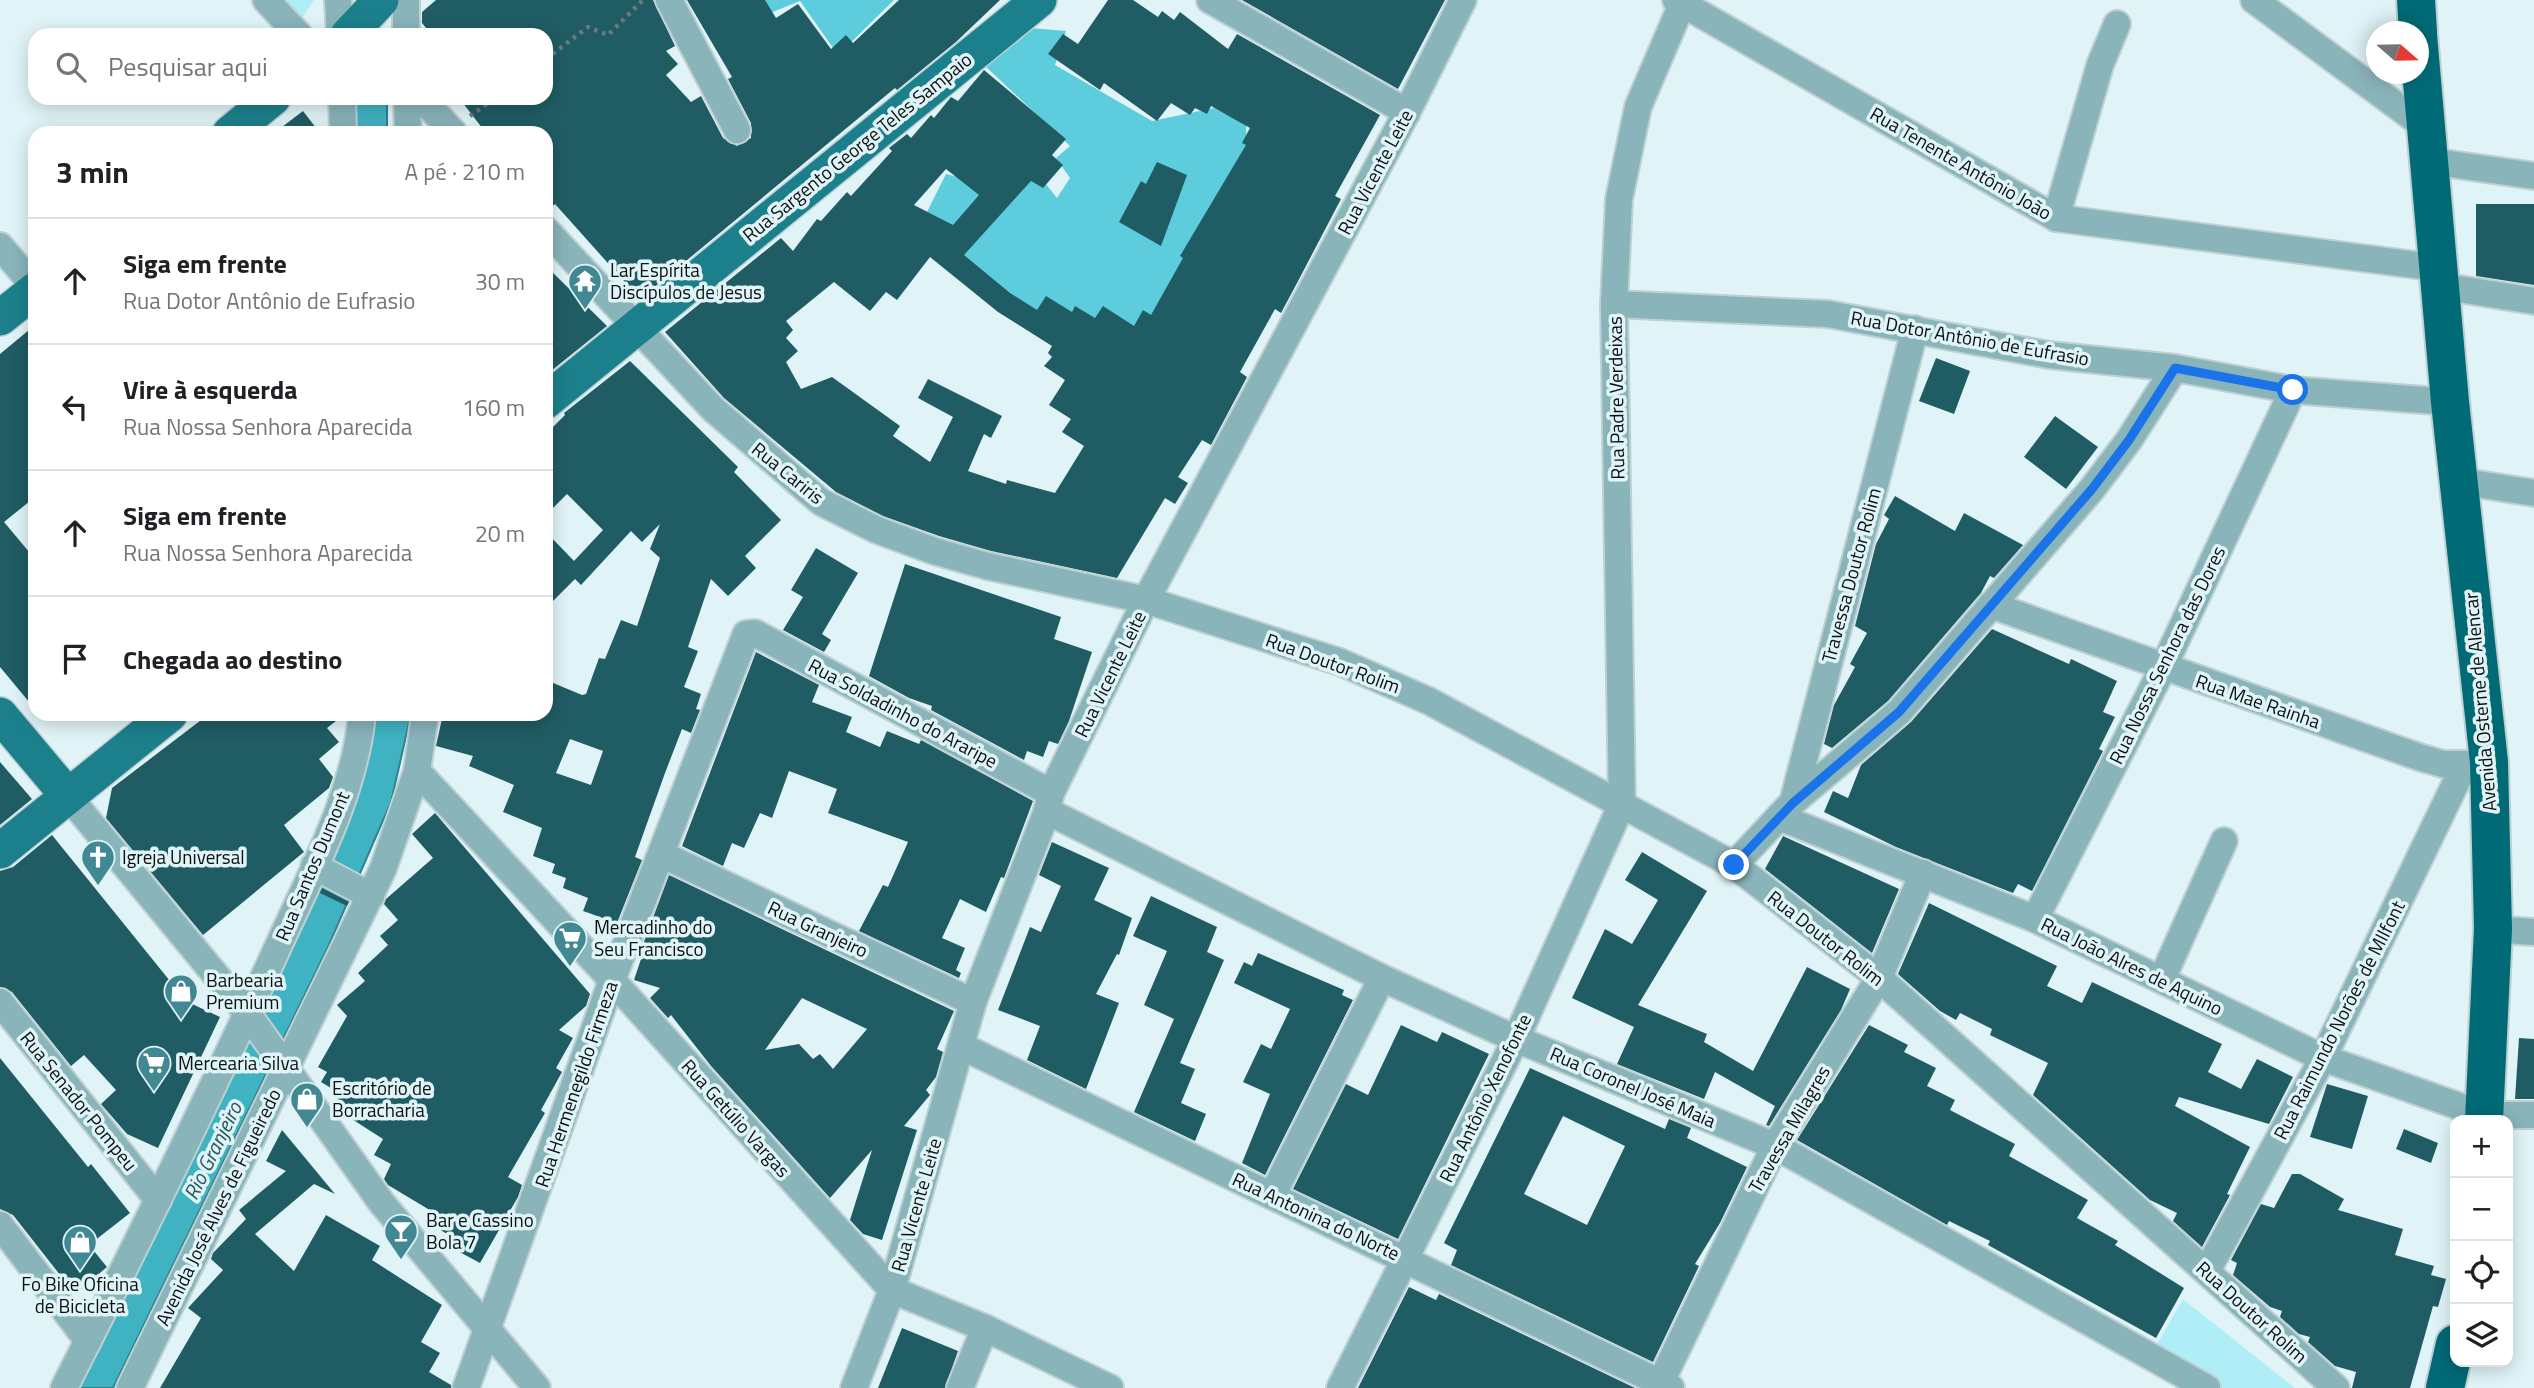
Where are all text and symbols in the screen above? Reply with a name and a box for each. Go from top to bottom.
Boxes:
north arrow [2366,21,2429,84]
search box [28,28,553,105]
street label: Rua Sargento George Teles Sampaio [736,45,978,248]
text: Pesquisar aqui [108,47,268,86]
icon: search [52,48,90,86]
street label: Rua Tenente Antônio João [1865,99,2057,226]
street label: Rua Vicente Leite [1329,104,1420,240]
text: 3 min [56,149,129,195]
text: A pé · 210 m [404,154,525,189]
text: Siga em frente [123,244,287,283]
place label: Lar Espírita Discípulos de Jesus [610,255,762,306]
icon: ahead [56,262,94,300]
temple icon: Lar Espírita Discípulos de Jesus [566,262,604,311]
text: 30 m [475,264,525,299]
text: Rua Dotor Antônio de Eufrasio [123,283,415,318]
street label: Rua Dotor Antônio de Eufrasio [1849,302,2092,373]
street label: Rua Padre Verdeixas [1600,316,1631,480]
text: Vire à esquerda [123,370,298,409]
route start [2277,374,2308,405]
icon: left [56,388,94,426]
text: 160 m [462,390,525,425]
text: Rua Nossa Senhora Aparecida [123,409,412,444]
street label: Rua Cariris [746,434,831,511]
street label: Travessa Doutor Rolim [1813,484,1888,666]
text: Siga em frente [123,496,287,535]
icon: ahead [56,514,94,552]
text: 20 m [475,516,525,551]
text: Rua Nossa Senhora Aparecida [123,535,412,570]
street label: Rua Nossa Senhora das Dores [2101,540,2232,769]
street label: Avenida Osterne de Alencar [2455,591,2504,813]
street label: Rua Vicente Leite [1066,605,1153,742]
street label: Rua Doutor Rolim [1262,625,1405,700]
icon: arrive [56,640,94,678]
text: Chegada ao destino [123,640,342,679]
street label: Rua Soldadinho do Araripe [803,650,1003,775]
street label: Rua Mae Rainha [2192,666,2325,736]
street label: Rua Santos Dumont [267,786,356,945]
church icon: Igreja Universal [79,838,117,887]
place label: Igreja Universal [122,842,245,871]
route end [1718,849,1749,880]
street label: Rua Doutor Rolim [1762,883,1891,993]
street label: Rua Granjeiro [763,893,873,964]
street label: Rua Raimundo Norões de MIlfont [2266,895,2412,1144]
street label: Rua João Alres de Aquino [2037,909,2228,1022]
place label: Mercadinho do Seu Francisco [594,912,713,963]
supermarket icon: Mercadinho do Seu Francisco [551,919,589,968]
place label: Barbearia Premium [206,965,284,1016]
shop icon: Barbearia Premium [162,972,200,1021]
street label: Rua Hermenegildo Firmeza [527,976,625,1191]
street label: Rua Antônio Xenofonte [1431,1008,1538,1187]
street label: Rua Senador Pompeu [14,1024,145,1177]
street label: Rua Coronel José Maia [1546,1038,1721,1135]
supermarket icon: Mercearia Silva [135,1044,173,1093]
place label: Mercearia Silva [178,1048,299,1077]
street label: Rua Getúlio Vargas [675,1052,798,1184]
street label: Travessa Milagres [1740,1059,1837,1198]
place label: Escritório de Borracharia [332,1073,432,1124]
shop icon: Escritório de Borracharia [288,1080,326,1129]
street label: Avenida José Alves de Figueiredo [147,1083,288,1330]
water label: Rio Granjeiro [175,1096,250,1205]
map controls [2450,1115,2513,1367]
button: + [2450,1115,2513,1178]
street label: Rua Vicente Leite [883,1135,948,1275]
street label: Rua Antonina do Norte [1228,1164,1405,1267]
button: − [2450,1178,2513,1241]
place label: Bar e Cassino Bola 7 [426,1205,534,1256]
bar icon: Bar e Cassino Bola 7 [382,1212,420,1261]
shop icon: Fo Bike Oficina de Bicicleta [61,1223,99,1272]
button: locate [2450,1241,2513,1304]
street label: Rua Doutor Rolim [2190,1254,2315,1370]
place label: Fo Bike Oficina de Bicicleta [21,1269,139,1320]
button: layers [2450,1304,2513,1367]

